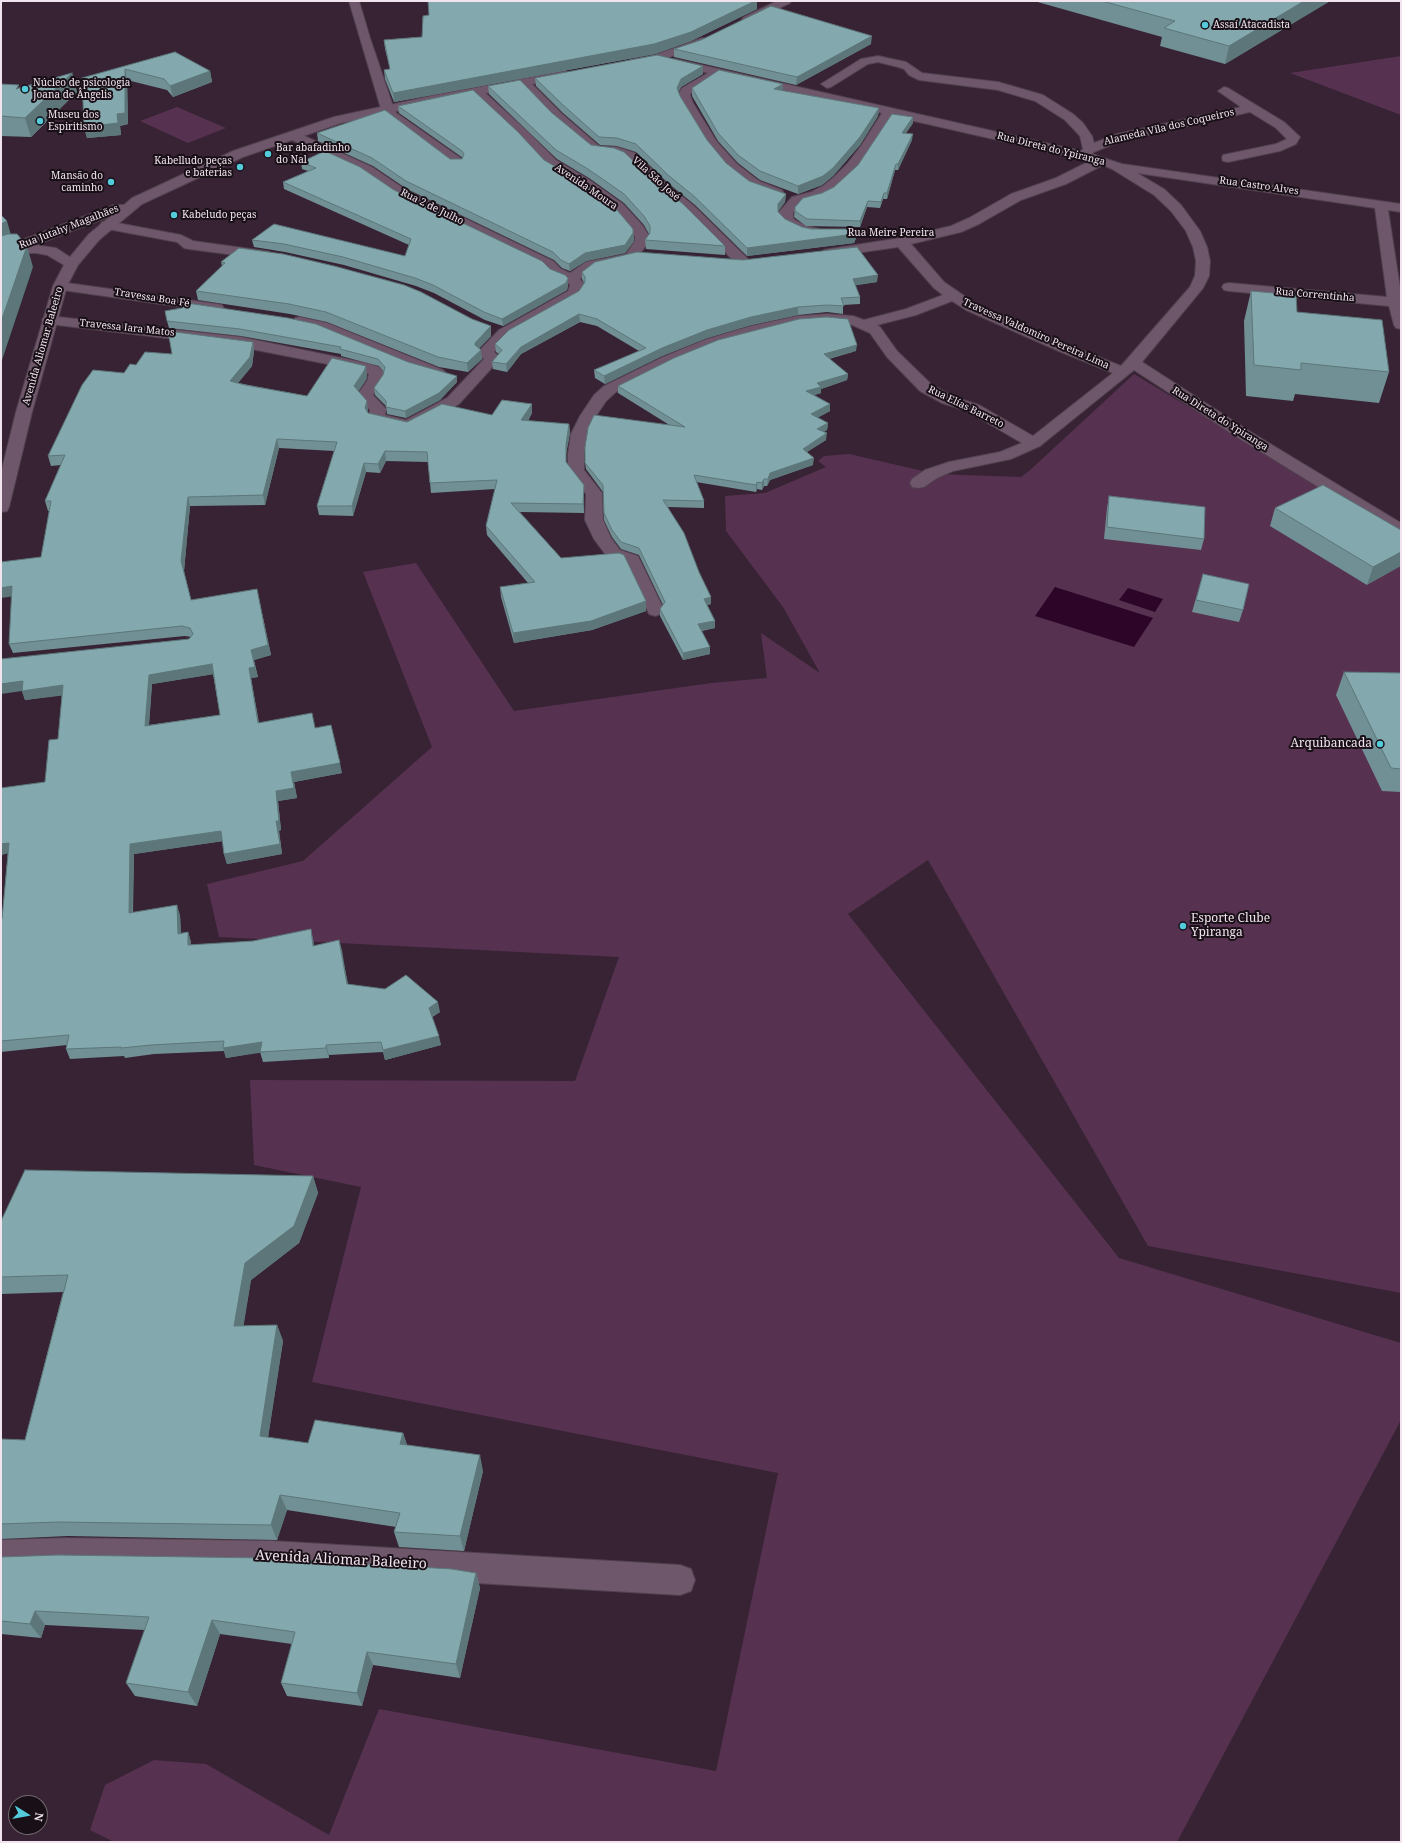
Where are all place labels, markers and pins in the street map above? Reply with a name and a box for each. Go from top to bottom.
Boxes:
place label: Assaí Atacadista [1213,19,1290,31]
marker: Assaí Atacadista [1200,20,1210,30]
place label: Núcleo de psicologia Joana de Ângelis [33,77,130,100]
marker: Núcleo de psicologia Joana de Ângelis [20,84,30,94]
place label: Museu dos Espiritismo [48,109,102,132]
marker: Museu dos Espiritismo [35,116,45,126]
place label: Bar abafadinho do Nal [276,142,350,166]
marker: Bar abafadinho do Nal [263,149,273,159]
place label: Kabelludo peças e baterias [154,155,232,178]
marker: Kabelludo peças e baterias [235,162,245,172]
place label: Mansão do caminho [51,170,103,194]
marker: Mansão do caminho [106,177,116,187]
place label: Kabeludo peças [182,209,257,221]
marker: Kabeludo peças [169,210,179,220]
place label: Arquibancada [1290,737,1372,751]
marker: Arquibancada [1375,739,1385,749]
place label: Esporte Clube Ypiranga [1191,912,1270,940]
marker: Esporte Clube Ypiranga [1178,921,1188,931]

